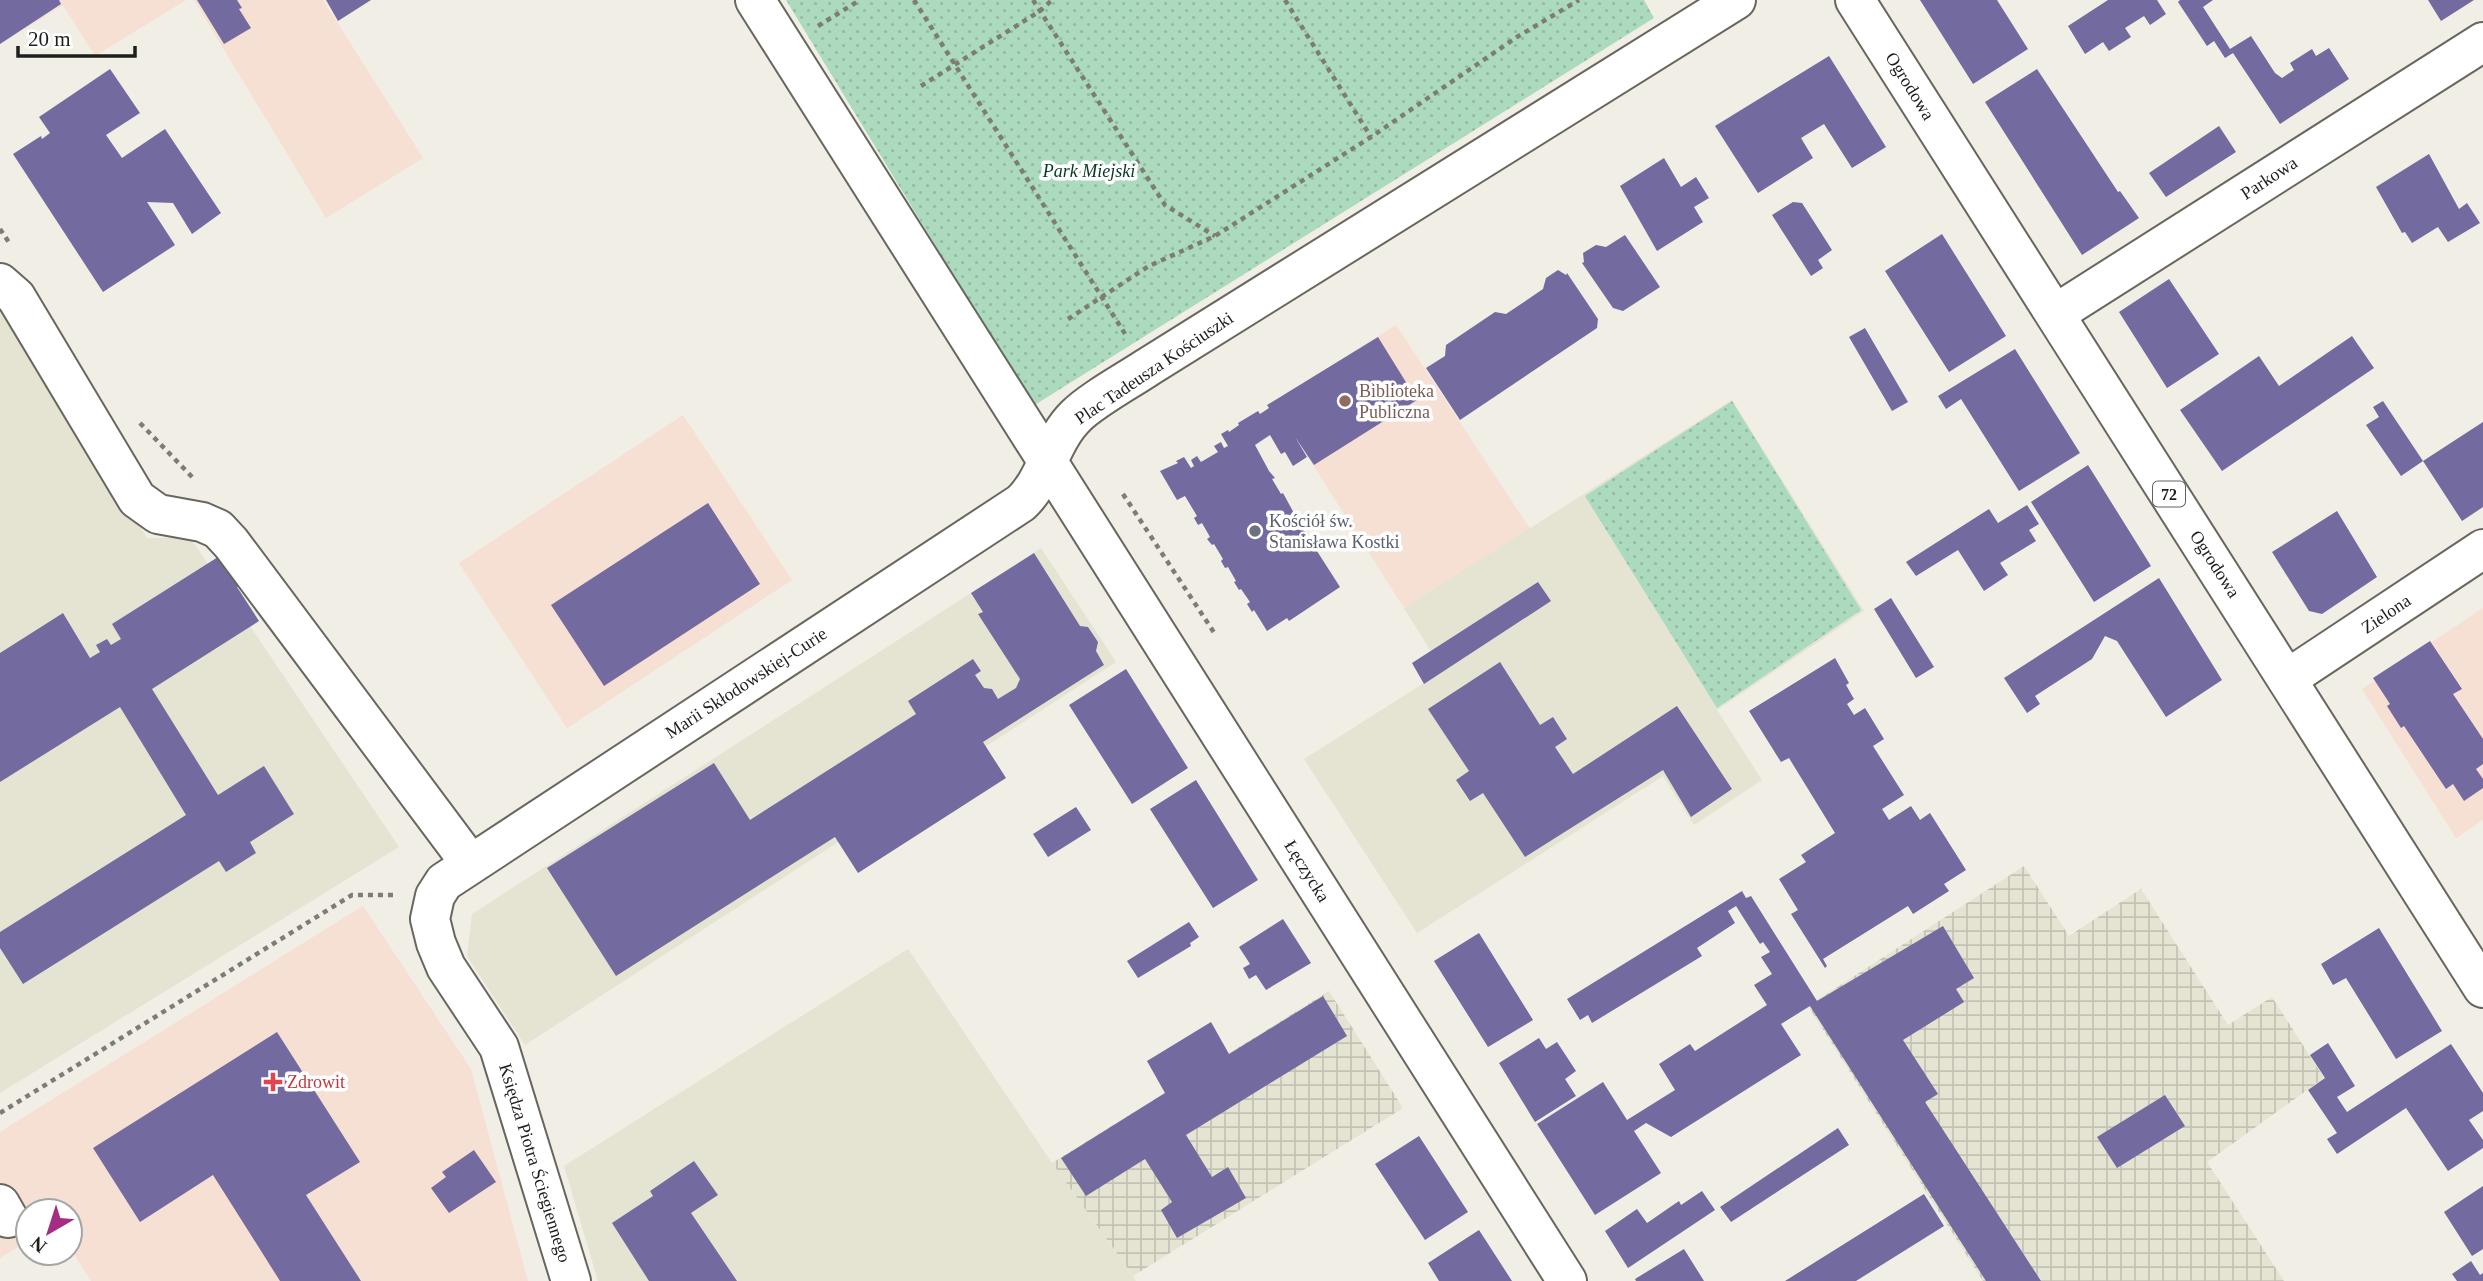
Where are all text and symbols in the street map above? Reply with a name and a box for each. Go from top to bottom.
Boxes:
scale bar [18,14,135,58]
text: 20 m [28,27,71,51]
street label: Ogrodowa [1881,48,1939,124]
street label: Parkowa [2237,152,2301,204]
park label: Park Miejski [1042,161,1135,181]
street label: Plac Tadeusza Kościuszki [1071,308,1237,428]
place label: Biblioteka Publiczna [1359,381,1434,422]
marker: Biblioteka Publiczna [1337,393,1353,409]
road number: 72 [2153,481,2185,506]
place label: Kościół św. Stanisława Kostki [1269,511,1400,552]
marker: Kościół św. Stanisława Kostki [1247,523,1263,539]
street label: Ogrodowa [2186,527,2244,601]
street label: Zielona [2358,590,2414,638]
street label: Marii Skłodowskiej-Curie [662,623,830,743]
street label: Łęczycka [1280,836,1334,906]
street label: Księdza Piotra Ściegiennego [495,1061,576,1265]
place label: Zdrowit [287,1072,345,1092]
marker: Zdrowit [265,1074,281,1090]
north arrow [14,1197,84,1267]
text: N [26,1232,51,1257]

